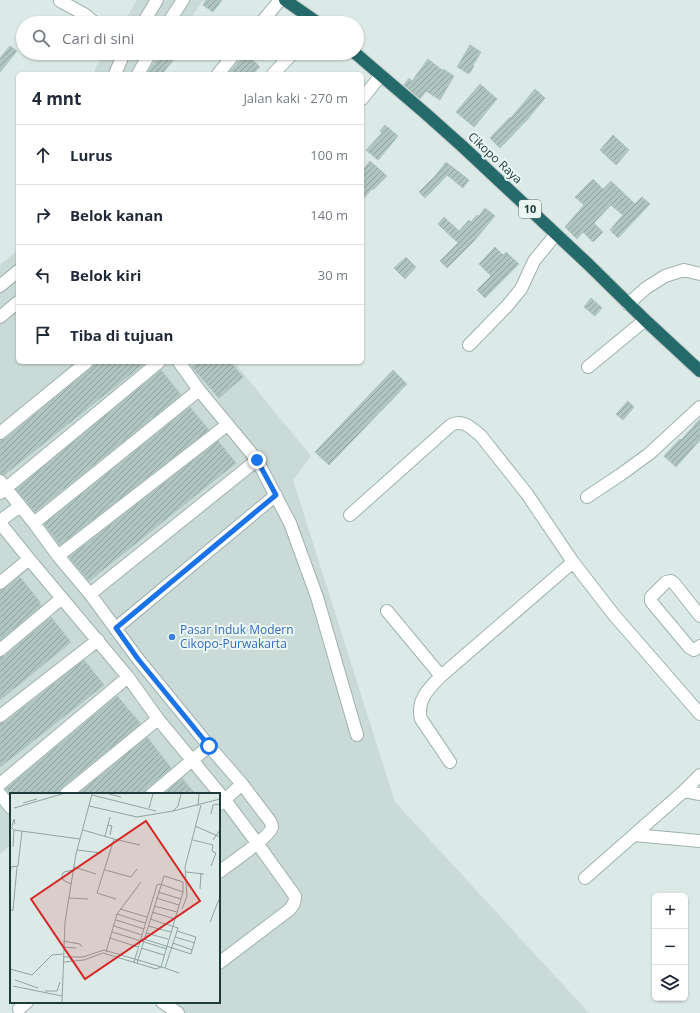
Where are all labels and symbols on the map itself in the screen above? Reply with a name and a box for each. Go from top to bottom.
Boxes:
street label: Cikopo Raya [464,128,526,187]
road number: 10 [519,200,541,218]
route end [248,451,266,469]
place label: Pasar Induk Modern Cikopo-Purwakarta [180,621,293,652]
marker: Pasar Induk Modern Cikopo-Purwakarta [167,632,177,642]
route start [200,737,218,755]
inset map [10,793,220,1003]

